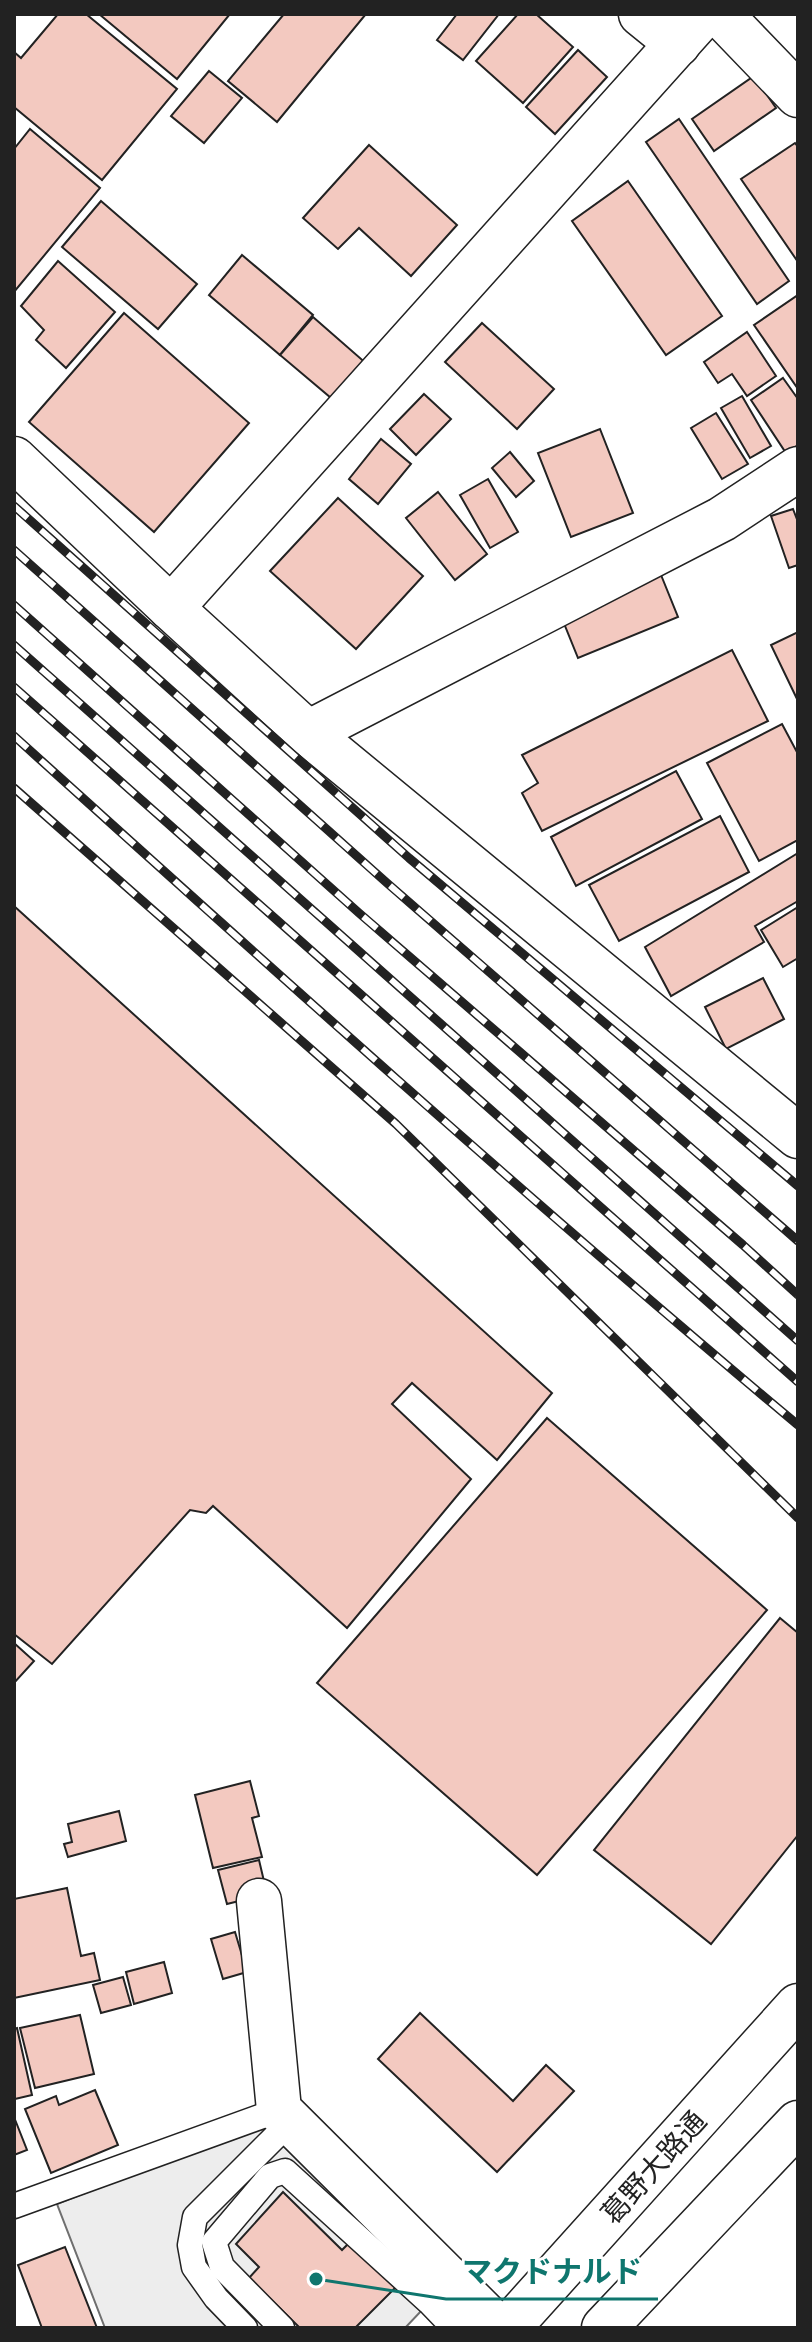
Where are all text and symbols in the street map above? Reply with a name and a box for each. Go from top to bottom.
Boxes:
street label: 葛野大路通 [593,2103,713,2231]
callout: マクドナルド [446,2245,658,2299]
text: マクドナルド [462,2252,642,2290]

